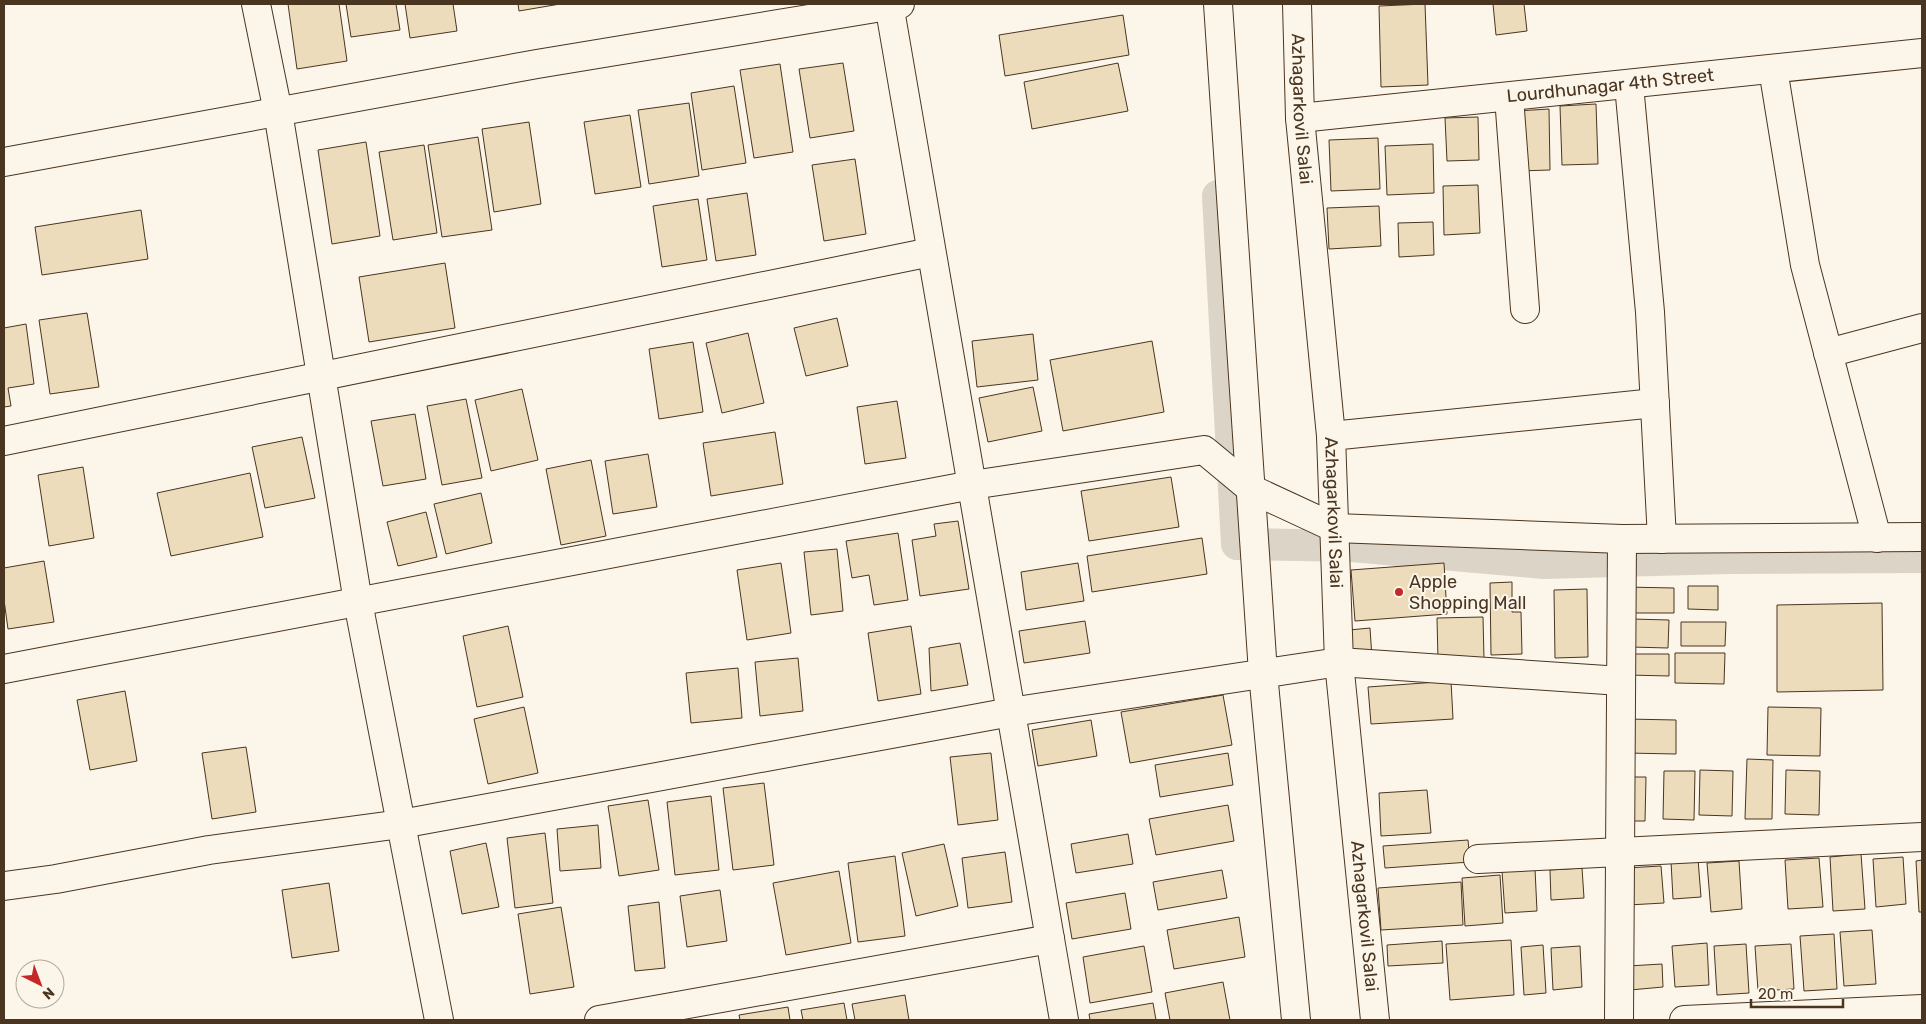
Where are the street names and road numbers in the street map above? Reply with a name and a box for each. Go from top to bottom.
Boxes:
street label: Azhagarkovil Salai [1287,33,1317,185]
street label: Lourdhunagar 4th Street [1506,64,1715,107]
street label: Azhagarkovil Salai [1320,436,1347,588]
street label: Azhagarkovil Salai [1346,840,1383,992]

